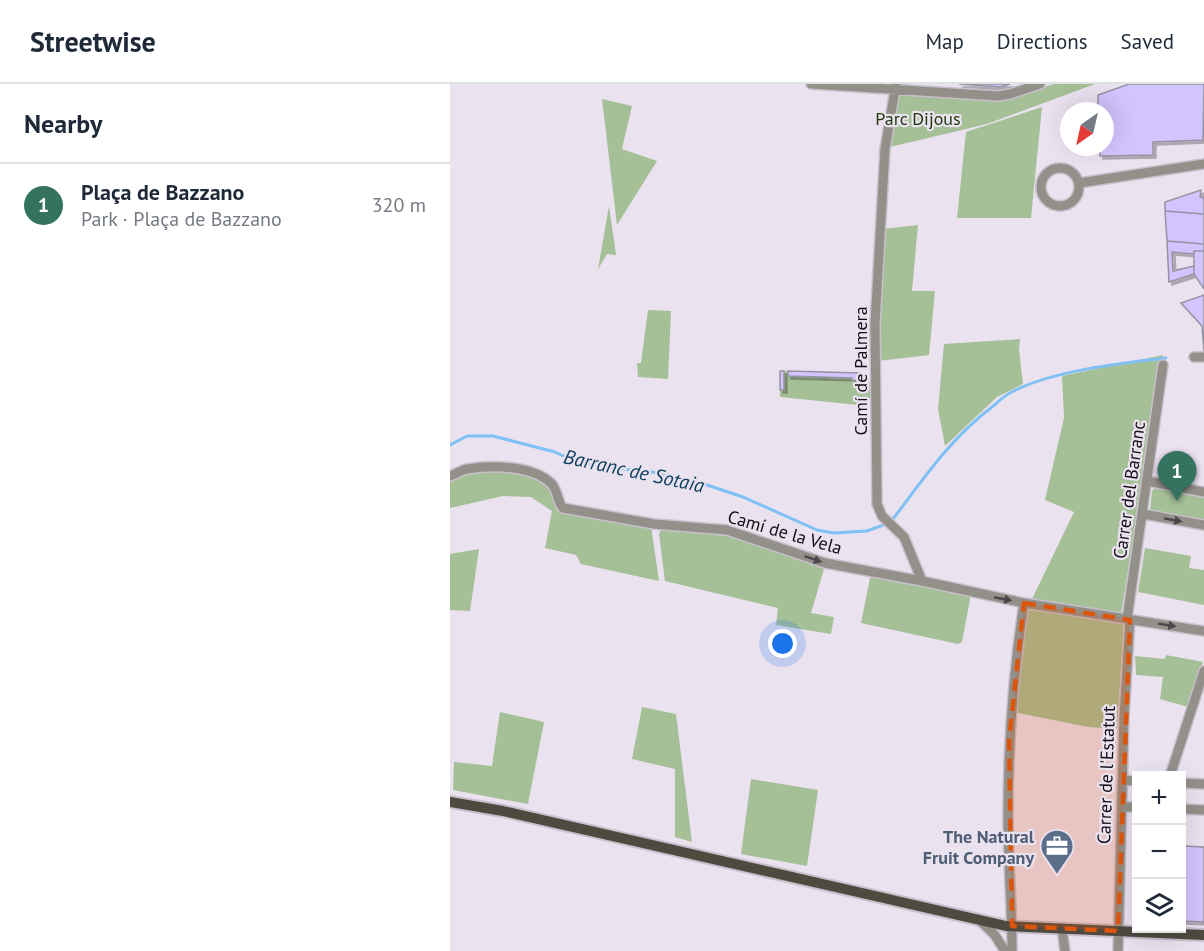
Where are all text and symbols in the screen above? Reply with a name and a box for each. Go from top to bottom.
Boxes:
text: Streetwise [30,23,156,60]
text: Map [925,28,964,55]
text: Directions [997,28,1088,55]
text: Saved [1121,28,1174,55]
north arrow [1060,102,1114,156]
text: Nearby [24,107,102,140]
park label: Parc Dijous [875,107,961,130]
text: Plaça de Bazzano [81,178,244,206]
text: 1 [38,192,49,218]
text: 320 m [372,192,426,218]
text: Park · Plaça de Bazzano [81,206,282,232]
street label: Camí de Palmera [849,306,872,436]
street label: Carrer del Barranc [1108,420,1150,560]
water label: Barranc de Sotaia [561,443,707,499]
pin: 1 [1158,452,1196,501]
street label: Camí de la Vela [725,505,845,559]
one-way arrow [1164,515,1183,524]
one-way arrow [804,554,822,564]
one-way arrow [994,595,1013,604]
one-way arrow [1158,621,1177,630]
your location [768,629,797,658]
street label: Carrer de l'Estatut [1092,706,1120,844]
map controls [1132,771,1186,933]
button: + [1132,771,1186,825]
place label: The Natural Fruit Company [923,825,1035,869]
button: − [1132,825,1186,879]
office icon: The Natural Fruit Company [1039,828,1075,875]
button: layers [1132,879,1186,933]

